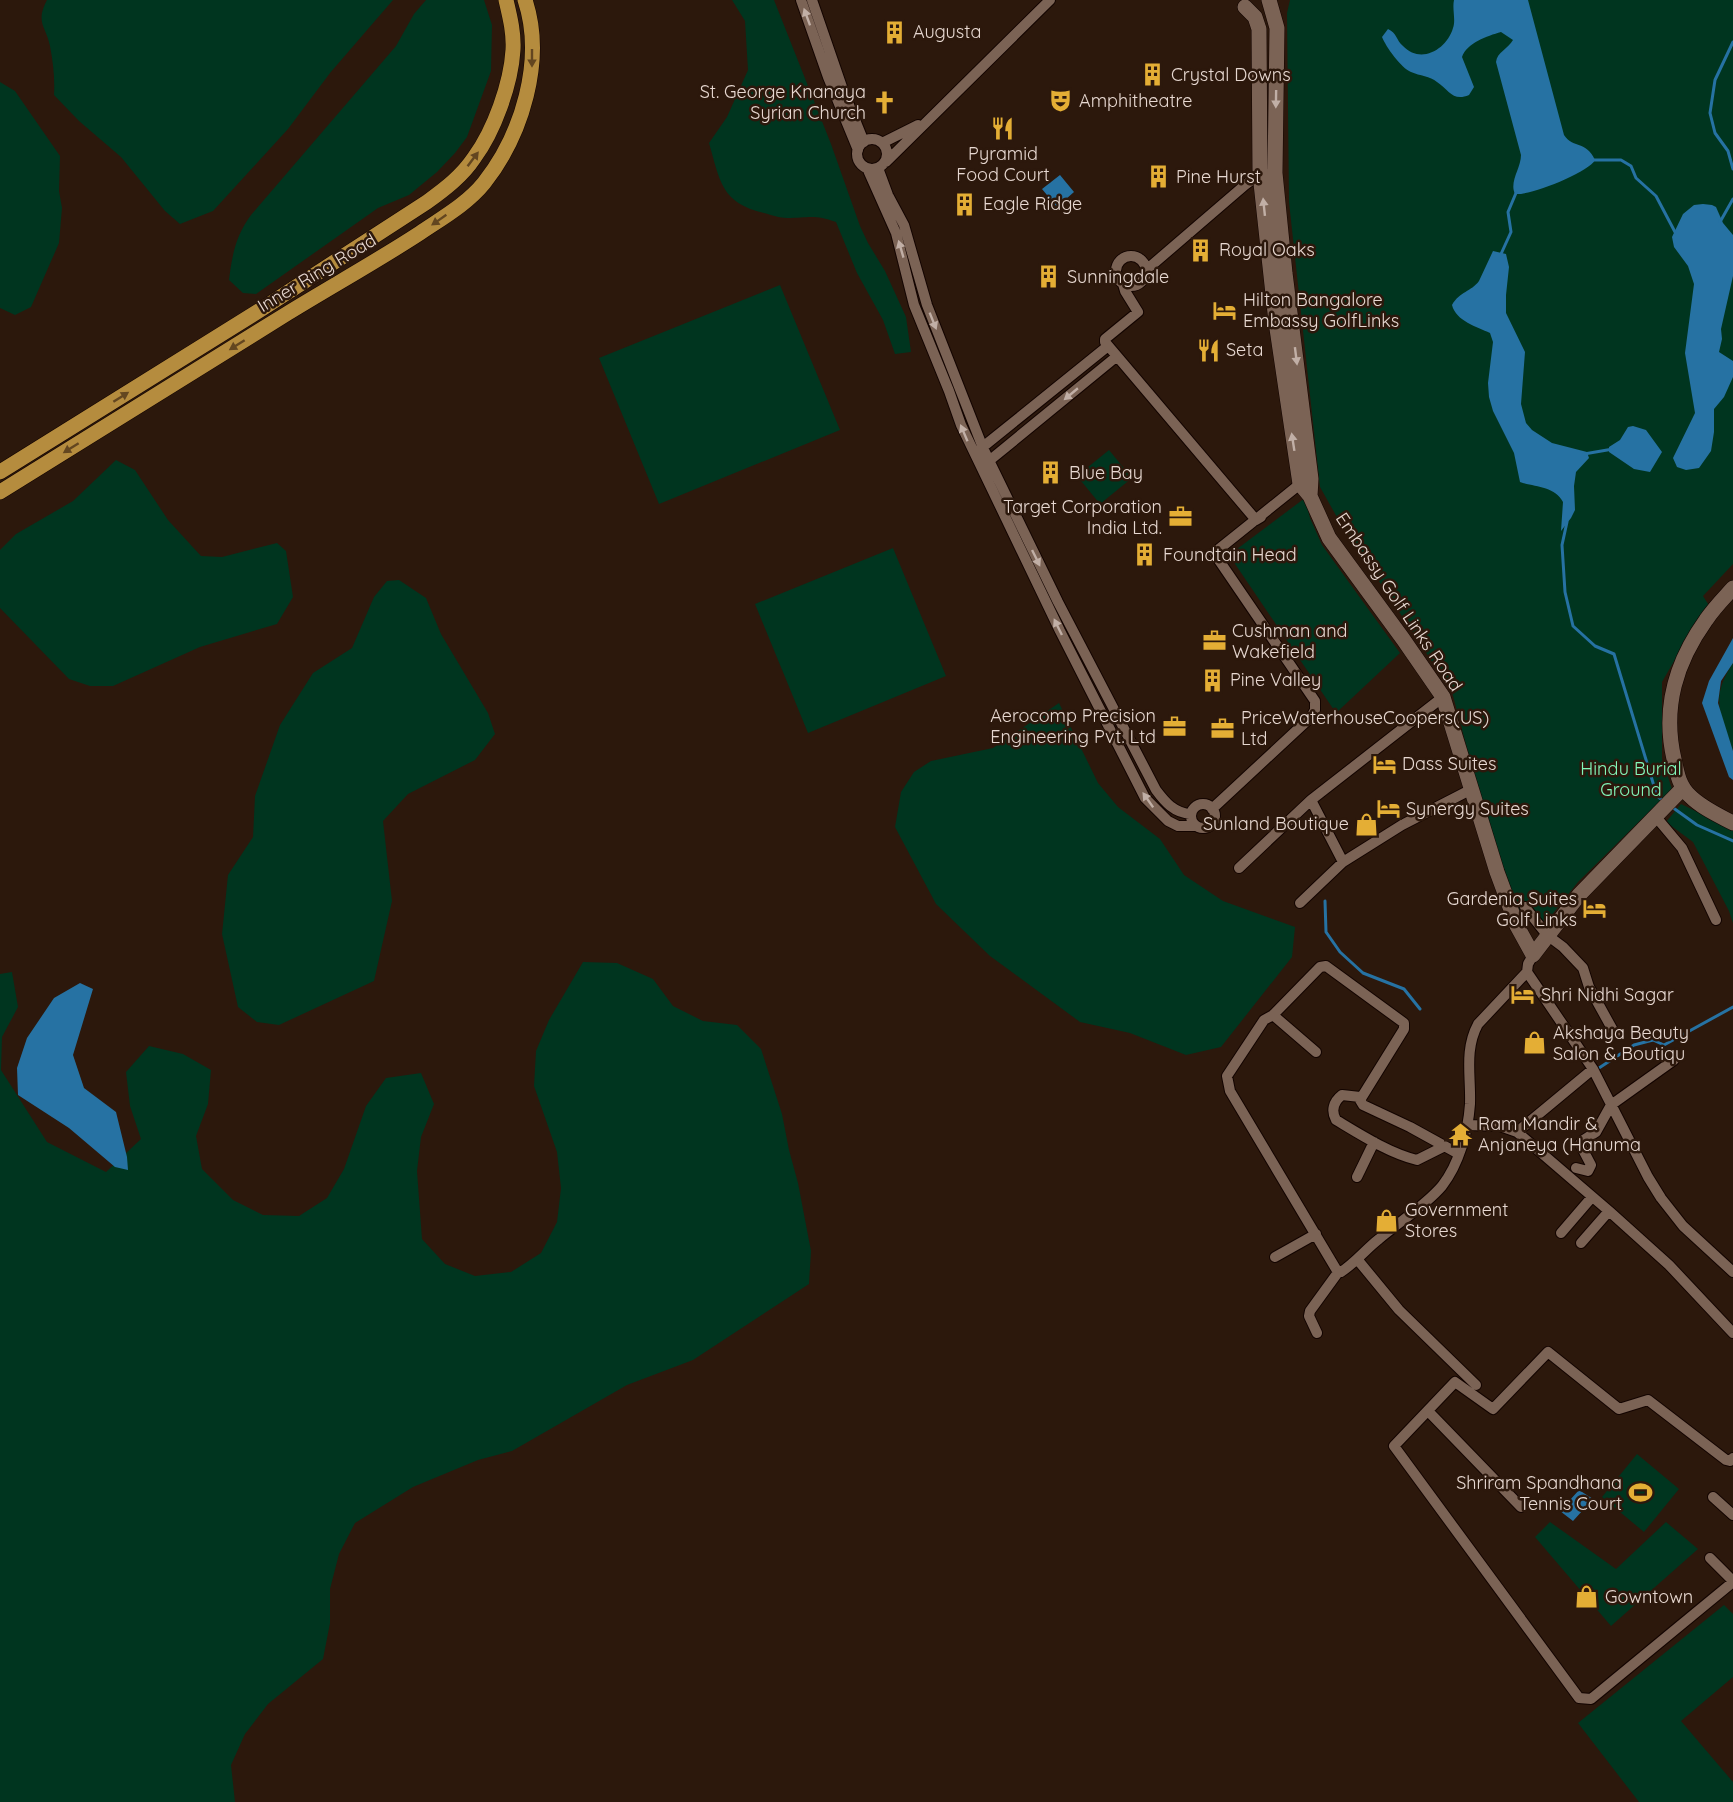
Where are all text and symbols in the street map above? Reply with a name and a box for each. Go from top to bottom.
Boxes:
one-way arrow [802,8,812,26]
building icon: Augusta [882,19,908,45]
place label: Augusta [913,20,981,43]
one-way arrow [527,48,537,67]
building icon: Crystal Downs [1140,62,1166,88]
place label: Crystal Downs [1171,63,1291,86]
place label: St. George Knanaya Syrian Church [700,80,866,124]
theatre icon: Amphitheatre [1048,88,1074,114]
church icon: St. George Knanaya Syrian Church [871,89,897,115]
place label: Amphitheatre [1079,89,1192,112]
one-way arrow [1271,90,1280,109]
restaurant icon: Pyramid Food Court [990,115,1016,141]
place label: Pyramid Food Court [956,142,1050,186]
one-way arrow [467,151,479,167]
building icon: Pine Hurst [1145,164,1171,190]
place label: Pine Hurst [1176,165,1261,188]
building icon: Eagle Ridge [952,191,978,217]
place label: Eagle Ridge [983,192,1082,215]
one-way arrow [1259,197,1269,216]
one-way arrow [431,214,447,226]
street label: Inner Ring Road [253,228,380,317]
building icon: Royal Oaks [1188,237,1214,263]
place label: Royal Oaks [1219,238,1315,261]
one-way arrow [896,240,905,258]
building icon: Sunningdale [1036,264,1062,290]
place label: Sunningdale [1067,265,1169,288]
place label: Hilton Bangalore Embassy GolfLinks [1243,288,1399,332]
hotel icon: Hilton Bangalore Embassy GolfLinks [1212,297,1238,323]
one-way arrow [928,313,938,331]
restaurant icon: Seta [1195,337,1221,363]
place label: Seta [1226,338,1263,361]
one-way arrow [229,340,245,351]
one-way arrow [1291,347,1300,366]
one-way arrow [1064,387,1079,400]
one-way arrow [113,392,130,403]
one-way arrow [960,424,969,441]
one-way arrow [1289,432,1298,451]
one-way arrow [63,442,79,453]
building icon: Blue Bay [1038,460,1064,486]
place label: Blue Bay [1069,461,1143,484]
place label: Target Corporation India Ltd. [1003,495,1162,539]
office icon: Target Corporation India Ltd. [1167,504,1193,530]
street label: Embassy Golf Links Road [1331,508,1468,696]
building icon: Foundtain Head [1132,542,1158,568]
place label: Foundtain Head [1163,543,1297,566]
one-way arrow [1032,549,1041,566]
one-way arrow [1054,619,1063,636]
place label: Cushman and Wakefield [1232,619,1348,663]
office icon: Cushman and Wakefield [1201,628,1227,654]
building icon: Pine Valley [1199,667,1225,693]
place label: Pine Valley [1230,668,1321,691]
place label: Aerocomp Precision Engineering Pvt. Ltd [990,704,1156,748]
place label: PriceWaterhouseCoopers(US) Ltd [1241,706,1489,750]
office icon: Aerocomp Precision Engineering Pvt. Ltd [1161,713,1187,739]
office icon: PriceWaterhouseCoopers(US) Ltd [1210,715,1236,741]
hotel icon: Dass Suites [1371,751,1397,777]
place label: Dass Suites [1402,752,1496,775]
park label: Hindu Burial Ground [1580,757,1682,801]
one-way arrow [1142,793,1154,809]
hotel icon: Synergy Suites [1375,796,1401,822]
place label: Synergy Suites [1406,797,1529,820]
shop icon: Sunland Boutique [1354,811,1380,837]
place label: Sunland Boutique [1203,812,1349,835]
place label: Gardenia Suites Golf Links [1447,887,1577,931]
hotel icon: Gardenia Suites Golf Links [1582,896,1608,922]
hotel icon: Shri Nidhi Sagar [1510,982,1536,1008]
place label: Shri Nidhi Sagar [1541,983,1674,1006]
place label: Akshaya Beauty Salon & Boutiqu [1553,1021,1689,1065]
shop icon: Akshaya Beauty Salon & Boutiqu [1522,1030,1548,1056]
place label: Ram Mandir & Anjaneya (Hanuma [1478,1112,1641,1156]
temple icon: Ram Mandir & Anjaneya (Hanuma [1447,1121,1473,1147]
place label: Government Stores [1405,1198,1508,1242]
shop icon: Government Stores [1374,1207,1400,1233]
place label: Shriram Spandhana Tennis Court [1456,1471,1622,1515]
sports icon: Shriram Spandhana Tennis Court [1627,1480,1653,1506]
shop icon: Gowntown [1574,1584,1600,1610]
place label: Gowntown [1605,1585,1693,1608]

